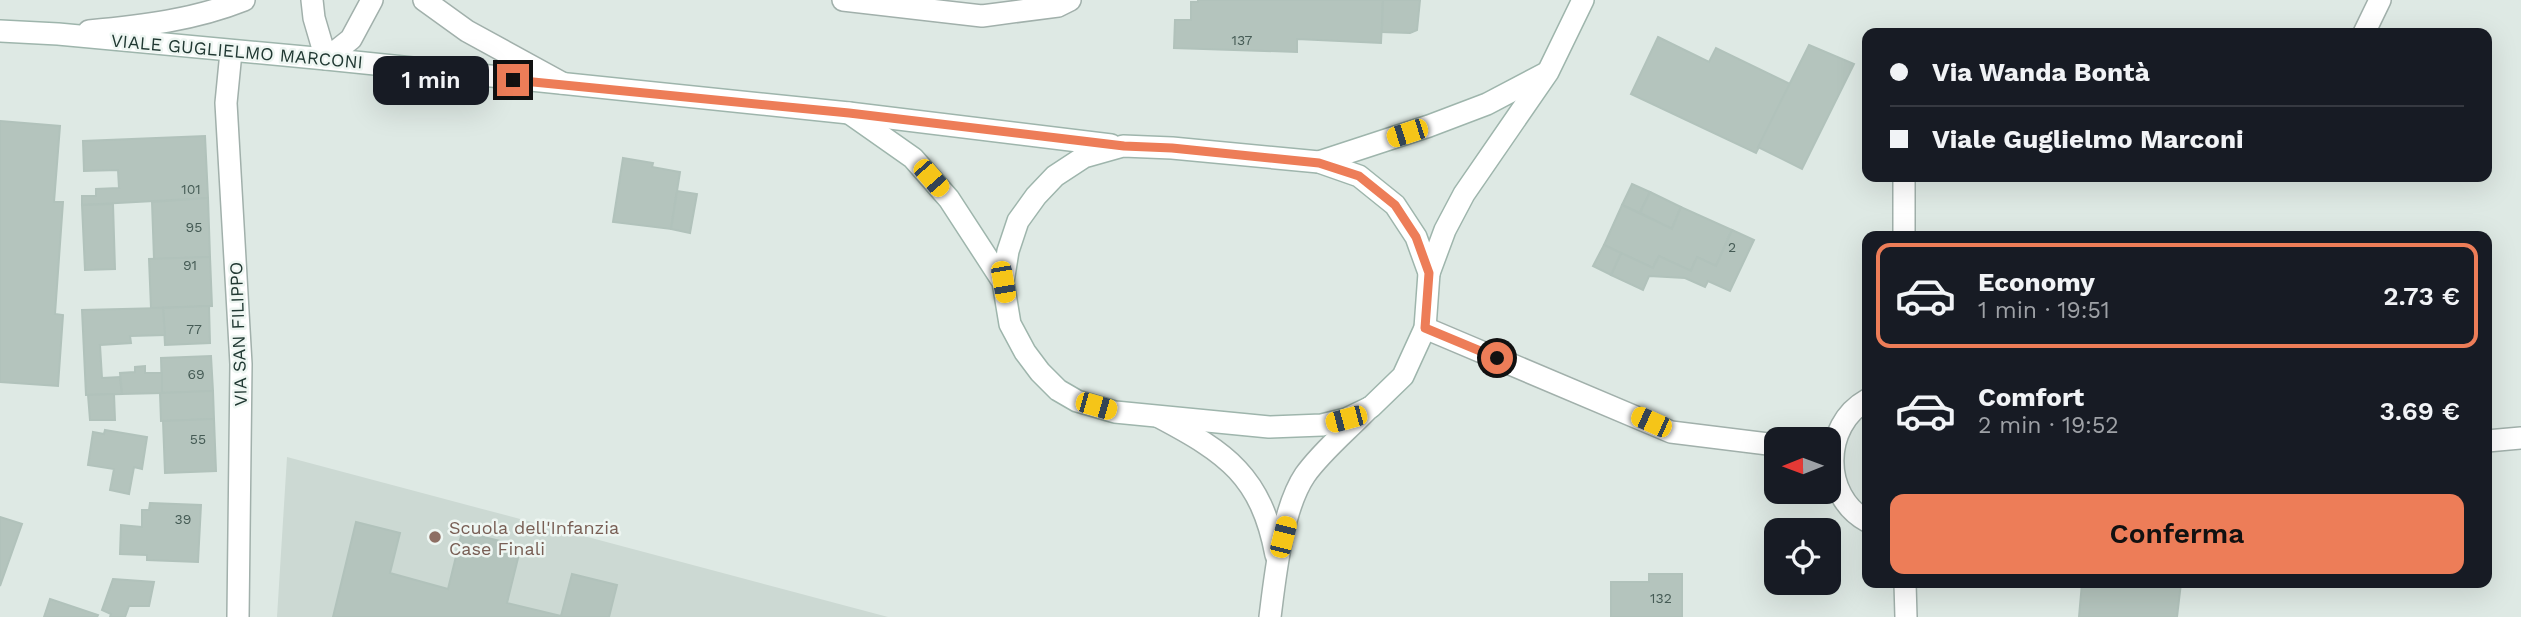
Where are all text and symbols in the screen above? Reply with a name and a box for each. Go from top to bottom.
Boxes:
street label: VIALE GUGLIELMO MARCONI [110,30,364,72]
house number: 137 [1232,32,1253,48]
callout: 1 min [373,56,489,104]
text: Via Wanda Bontà [1932,57,2150,87]
route end [497,64,529,96]
text: 1 min [401,67,461,94]
car [1384,117,1431,149]
text: Viale Guglielmo Marconi [1932,124,2244,154]
car [910,155,953,201]
house number: 101 [181,181,201,197]
house number: 95 [186,219,202,235]
house number: 2 [1728,239,1736,255]
house number: 91 [183,257,197,273]
car [990,259,1017,305]
street label: VIA SAN FILIPPO [225,261,251,407]
icon: car [1894,264,1957,327]
text: Economy [1978,267,2095,297]
text: 2.73 € [2383,281,2460,311]
text: 1 min · 19:51 [1978,297,2110,324]
house number: 77 [186,321,202,337]
route start [1481,342,1513,374]
house number: 69 [187,366,205,382]
icon: car [1894,379,1957,442]
text: Comfort [1978,382,2084,412]
car [1073,390,1120,422]
text: 3.69 € [2379,396,2460,426]
car [1323,403,1370,435]
car [1628,404,1675,440]
text: 2 min · 19:52 [1978,412,2119,439]
north arrow [1764,427,1841,504]
map controls [1764,427,1841,595]
house number: 55 [190,431,206,447]
button: Conferma [1890,494,2464,574]
house number: 39 [175,511,191,527]
car [1268,514,1299,560]
place label: Scuola dell'Infanzia Case Finali [449,517,619,559]
button: locate [1764,518,1841,595]
marker: Scuola dell'Infanzia Case Finali [427,529,443,545]
house number: 132 [1650,590,1672,606]

